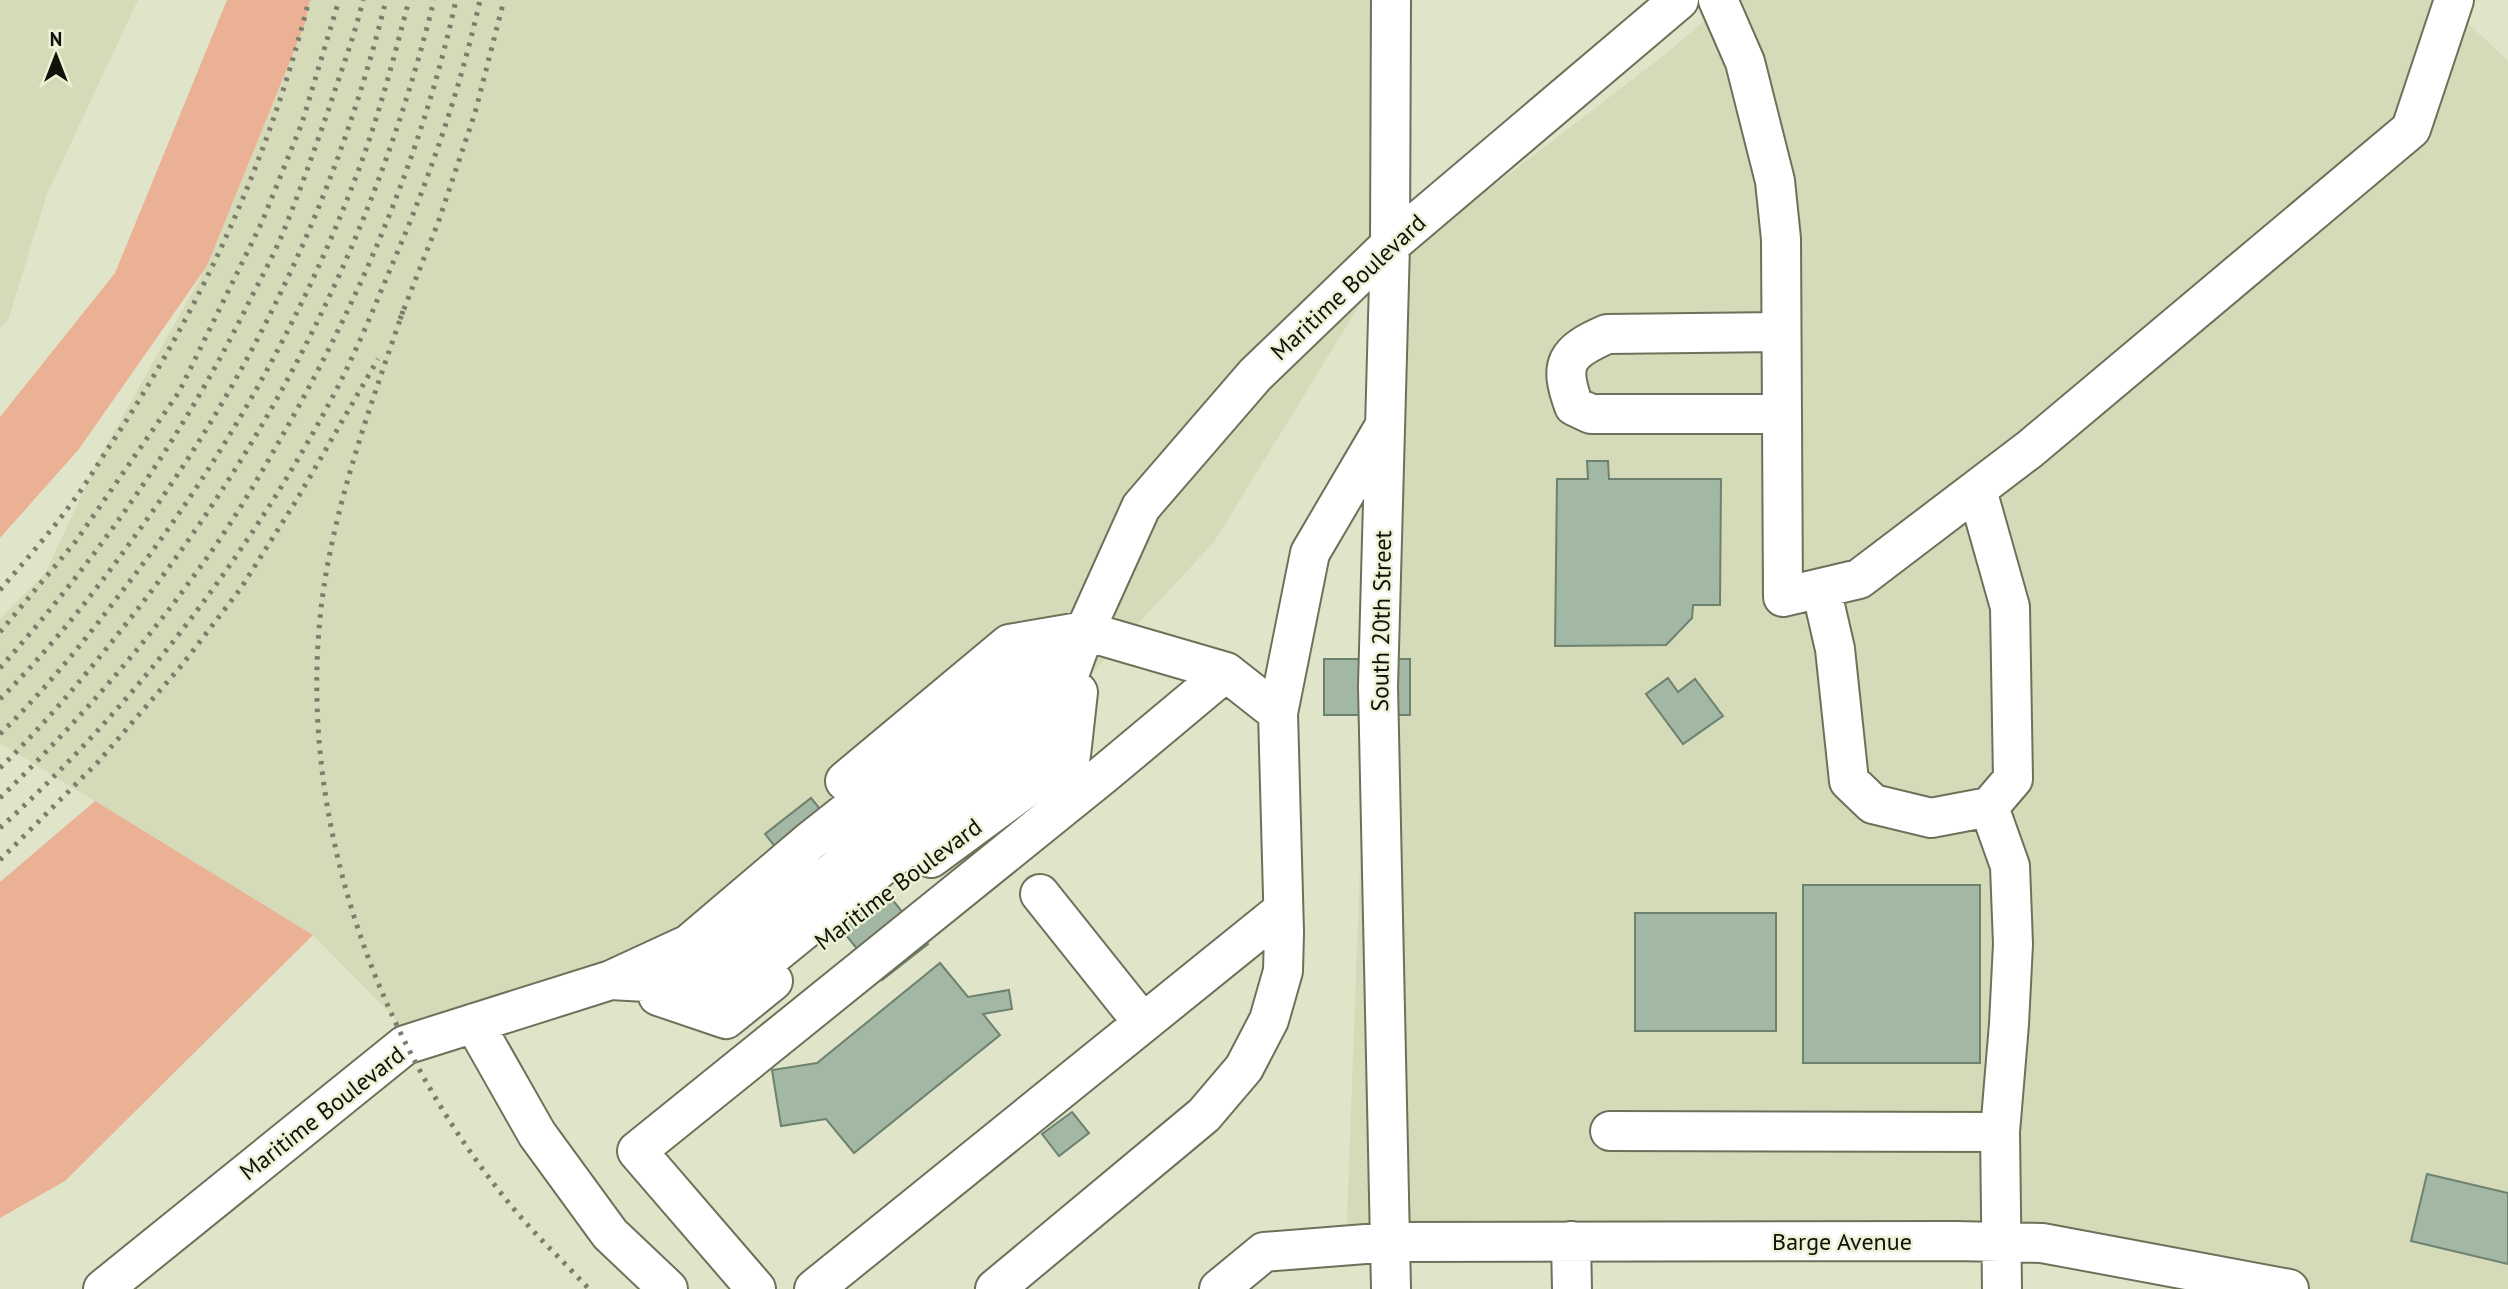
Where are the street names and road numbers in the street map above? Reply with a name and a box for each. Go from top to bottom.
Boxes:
street label: Maritime Boulevard [1264,207,1432,367]
street label: South 20th Street [1364,530,1398,712]
street label: Maritime Boulevard [808,811,988,957]
street label: Maritime Boulevard [233,1039,411,1187]
street label: Barge Avenue [1772,1226,1912,1257]

